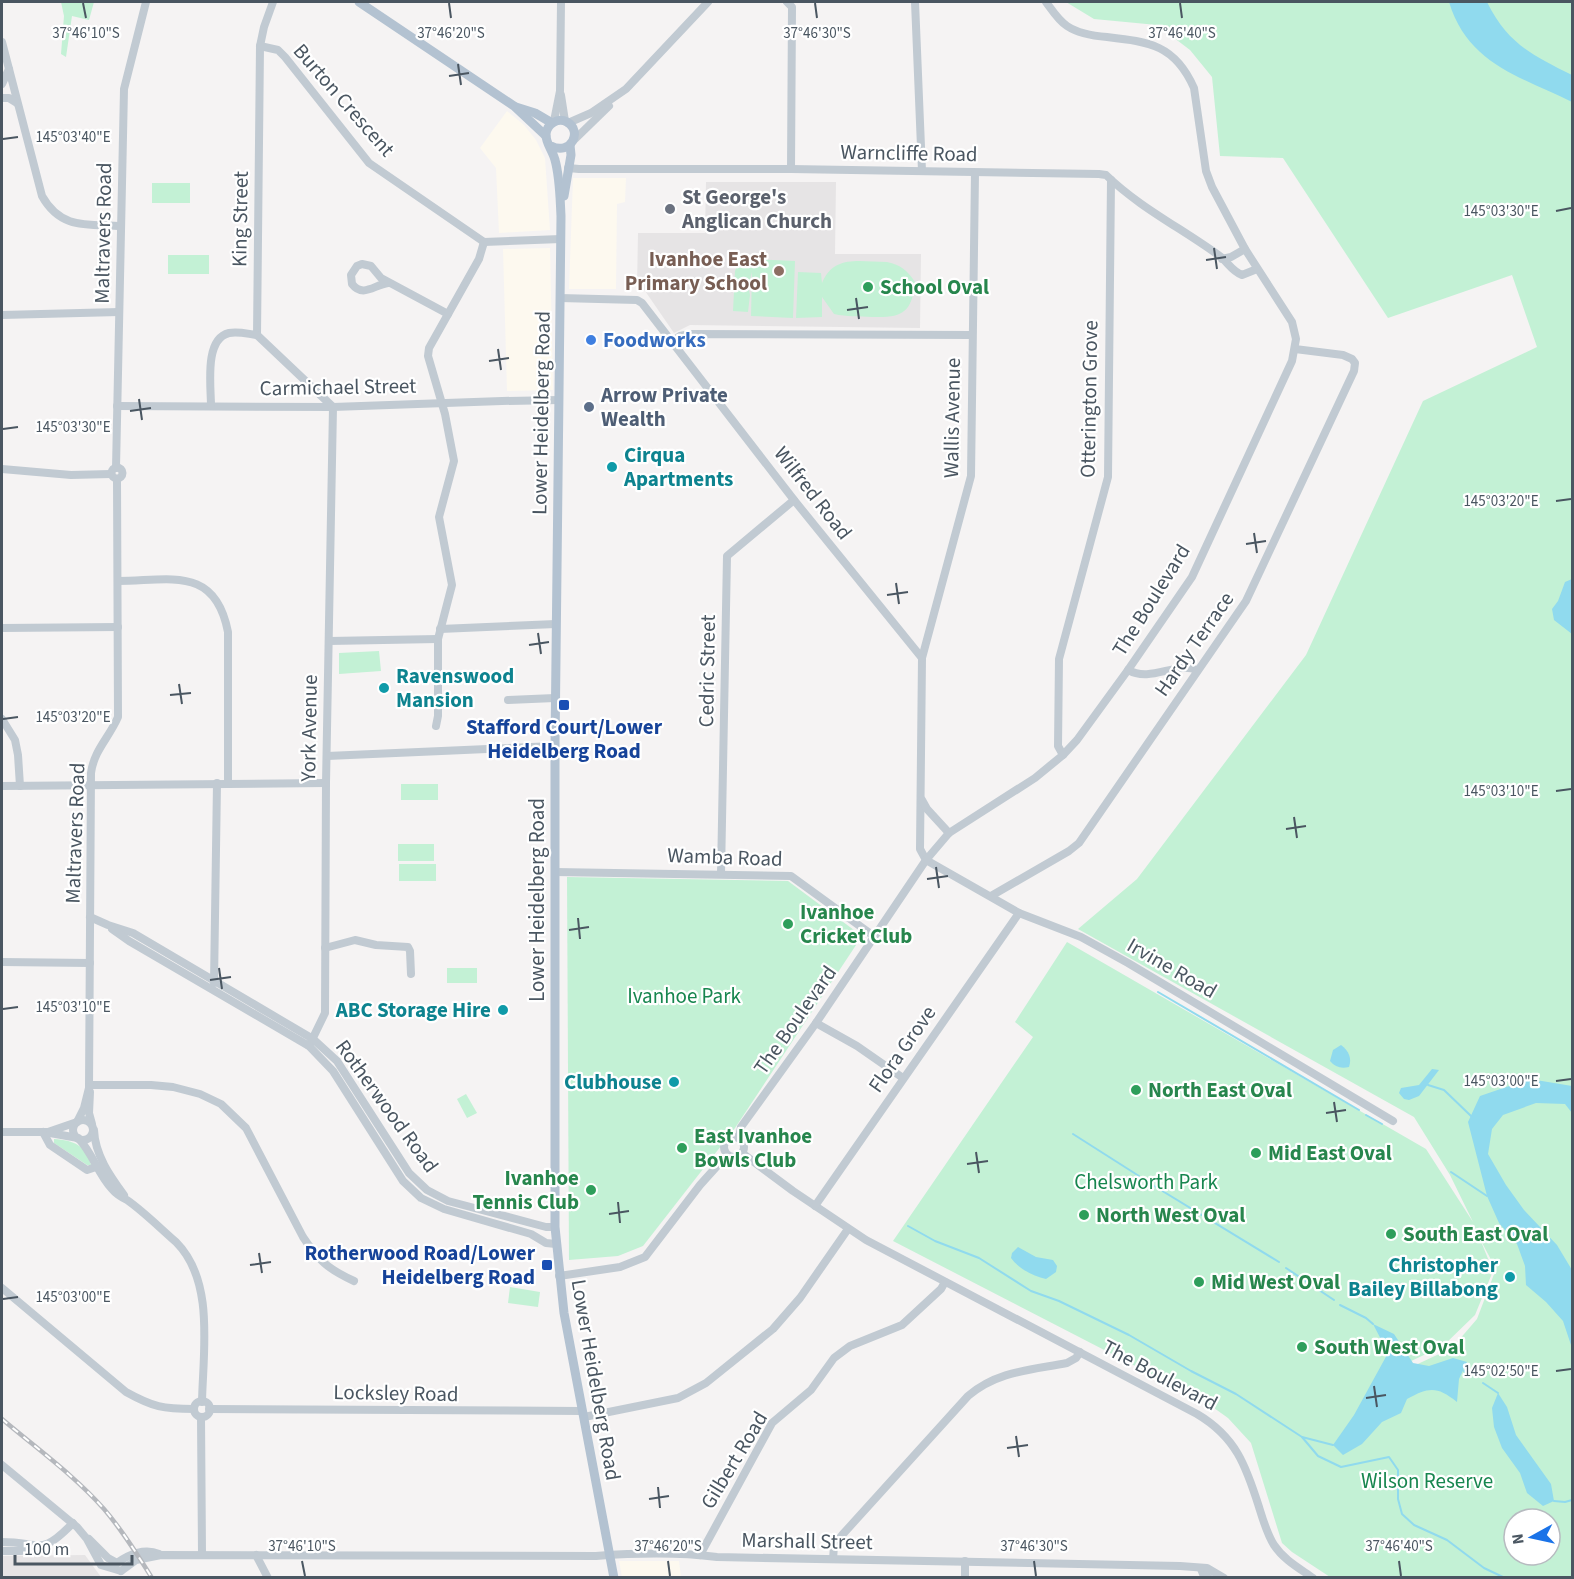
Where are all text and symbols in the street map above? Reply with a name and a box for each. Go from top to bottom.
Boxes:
text: 37°46'10"S [52,23,120,44]
text: 37°46'20"S [417,23,485,44]
text: 37°46'30"S [783,23,851,44]
text: 37°46'40"S [1148,23,1216,44]
street label: Burton Crescent [286,37,402,163]
text: 145°03'40"E [35,127,111,148]
street label: Warncliffe Road [840,137,978,169]
street label: Maltravers Road [87,162,119,304]
street label: King Street [224,171,256,267]
place label: St George's Anglican Church [681,182,832,236]
text: 145°03'30"E [1463,201,1539,222]
marker: St George's Anglican Church [663,202,677,216]
place label: Ivanhoe East Primary School [625,244,767,298]
marker: Ivanhoe East Primary School [772,264,786,278]
place label: School Oval [880,272,989,302]
marker: School Oval [861,280,875,294]
street label: Lower Heidelberg Road [524,311,558,515]
street label: Otterington Grove [1073,320,1105,478]
place label: Foodworks [603,325,706,355]
marker: Foodworks [584,333,598,347]
street label: Wallis Avenue [936,358,968,478]
street label: Carmichael Street [259,371,417,403]
place label: Arrow Private Wealth [600,380,728,434]
marker: Arrow Private Wealth [582,400,596,414]
text: 145°03'30"E [35,417,111,438]
place label: Cirqua Apartments [623,440,733,494]
street label: Wilfred Road [767,440,859,546]
marker: Cirqua Apartments [605,460,619,474]
text: 145°03'20"E [1463,491,1539,512]
street label: The Boulevard [1105,538,1197,662]
street label: Hardy Terrace [1147,586,1241,702]
street label: Cedric Street [691,614,723,728]
place label: Ravenswood Mansion [396,661,514,715]
street label: York Avenue [293,674,325,783]
marker: Ravenswood Mansion [377,681,391,695]
marker: Stafford Court/Lower Heidelberg Road [557,698,571,712]
text: 145°03'20"E [35,707,111,728]
place label: Stafford Court/Lower Heidelberg Road [466,712,663,766]
street label: Maltravers Road [58,762,92,904]
text: 145°03'10"E [1463,781,1539,802]
street label: Lower Heidelberg Road [522,798,552,1002]
street label: Wamba Road [667,840,783,874]
place label: Ivanhoe Cricket Club [800,897,912,951]
marker: Ivanhoe Cricket Club [781,917,795,931]
street label: Irvine Road [1121,930,1223,1006]
street label: The Boulevard [746,959,844,1081]
park label: Ivanhoe Park [627,981,741,1011]
place label: ABC Storage Hire [335,995,491,1025]
text: 145°03'10"E [35,997,111,1018]
street label: Flora Grove [861,999,943,1099]
marker: ABC Storage Hire [496,1003,510,1017]
street label: Rotherwood Road [328,1033,446,1179]
place label: Clubhouse [564,1067,662,1097]
text: 145°03'00"E [1463,1071,1539,1092]
marker: Clubhouse [667,1075,681,1089]
place label: North East Oval [1148,1075,1292,1105]
marker: North East Oval [1129,1083,1143,1097]
place label: East Ivanhoe Bowls Club [694,1121,812,1175]
place label: Mid East Oval [1268,1138,1392,1168]
marker: East Ivanhoe Bowls Club [675,1141,689,1155]
marker: Mid East Oval [1249,1146,1263,1160]
place label: Ivanhoe Tennis Club [473,1163,579,1217]
park label: Chelsworth Park [1074,1167,1218,1197]
marker: Ivanhoe Tennis Club [584,1183,598,1197]
place label: North West Oval [1096,1200,1245,1230]
marker: North West Oval [1077,1208,1091,1222]
place label: South East Oval [1403,1219,1548,1249]
marker: South East Oval [1384,1227,1398,1241]
place label: Rotherwood Road/Lower Heidelberg Road [304,1238,536,1292]
place label: Christopher Bailey Billabong [1348,1250,1499,1304]
marker: Rotherwood Road/Lower Heidelberg Road [540,1258,554,1272]
place label: Mid West Oval [1211,1267,1340,1297]
marker: Christopher Bailey Billabong [1503,1270,1517,1284]
marker: Mid West Oval [1192,1275,1206,1289]
street label: Lower Heidelberg Road [564,1277,628,1483]
text: 145°03'00"E [35,1287,111,1308]
street label: The Boulevard [1097,1332,1223,1418]
place label: South West Oval [1314,1332,1465,1362]
marker: South West Oval [1295,1340,1309,1354]
text: 145°02'50"E [1463,1361,1539,1382]
street label: Locksley Road [333,1377,459,1409]
street label: Gilbert Road [693,1405,775,1515]
park label: Wilson Reserve [1361,1466,1493,1496]
north arrow [1502,1507,1562,1567]
street label: Marshall Street [741,1525,873,1557]
scale bar [15,1528,132,1566]
text: N [1507,1532,1530,1546]
text: 37°46'10"S [268,1536,336,1557]
text: 37°46'20"S [634,1536,702,1557]
text: 37°46'30"S [1000,1536,1068,1557]
text: 37°46'40"S [1365,1536,1433,1557]
text: 100 m [24,1537,69,1562]

